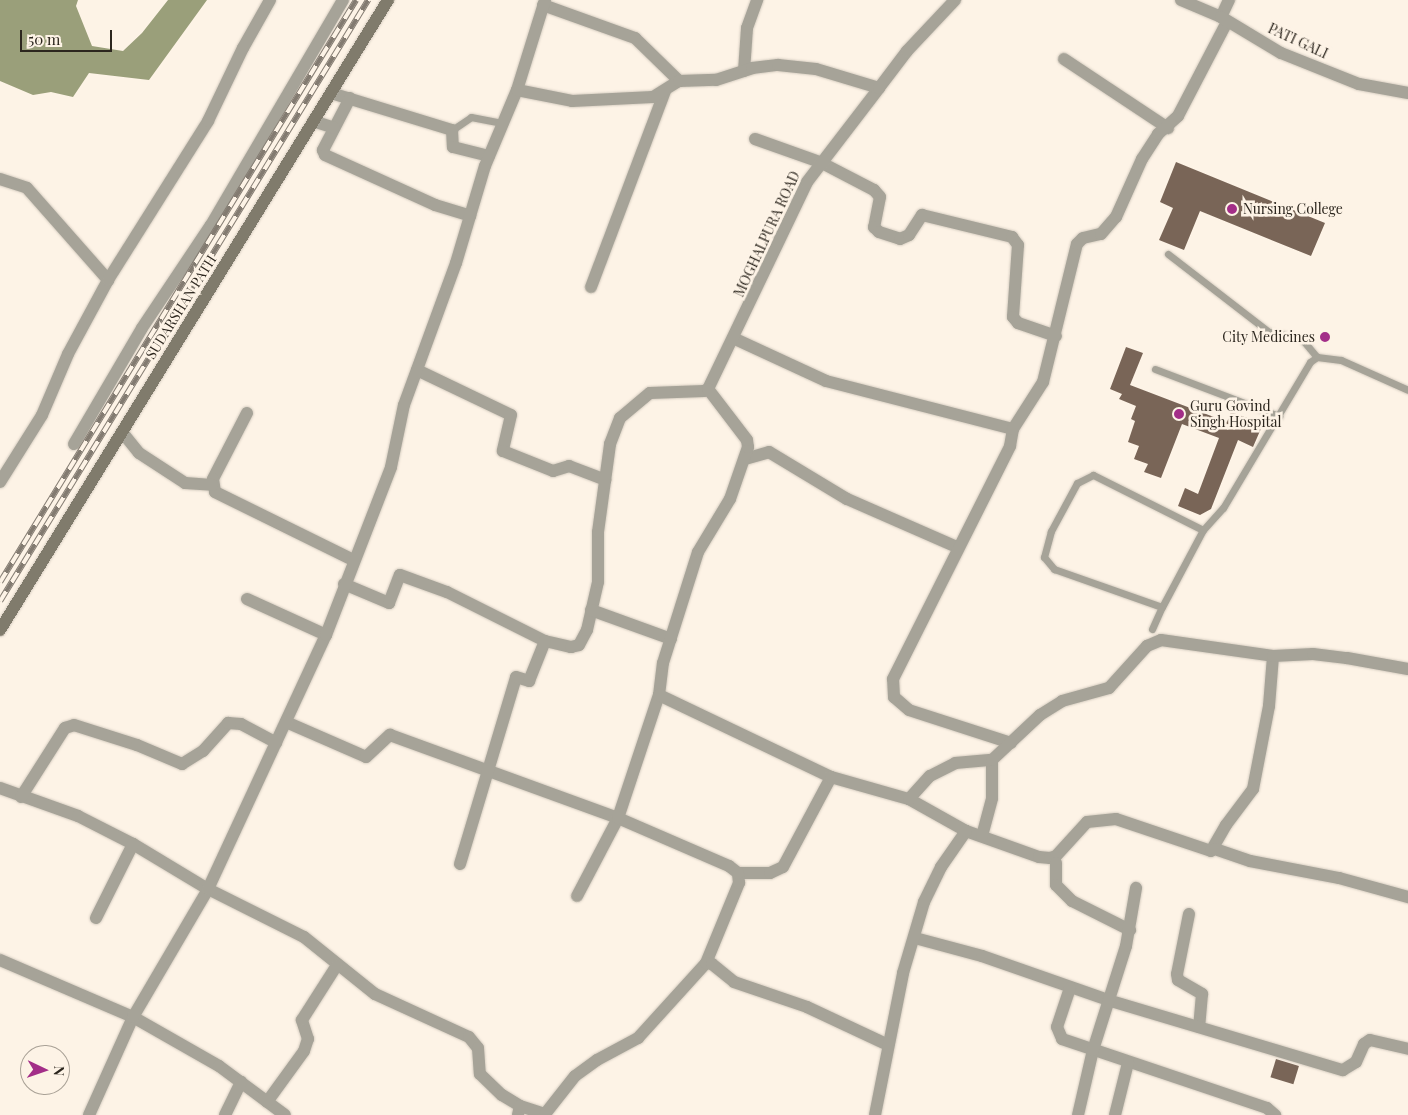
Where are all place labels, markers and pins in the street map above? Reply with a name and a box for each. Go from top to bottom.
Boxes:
place label: Nursing College [1243,201,1343,217]
marker: Nursing College [1225,202,1239,216]
place label: City Medicines [1222,329,1315,345]
marker: City Medicines [1319,331,1331,343]
place label: Guru Govind Singh Hospital [1190,398,1281,431]
marker: Guru Govind Singh Hospital [1172,407,1186,421]

